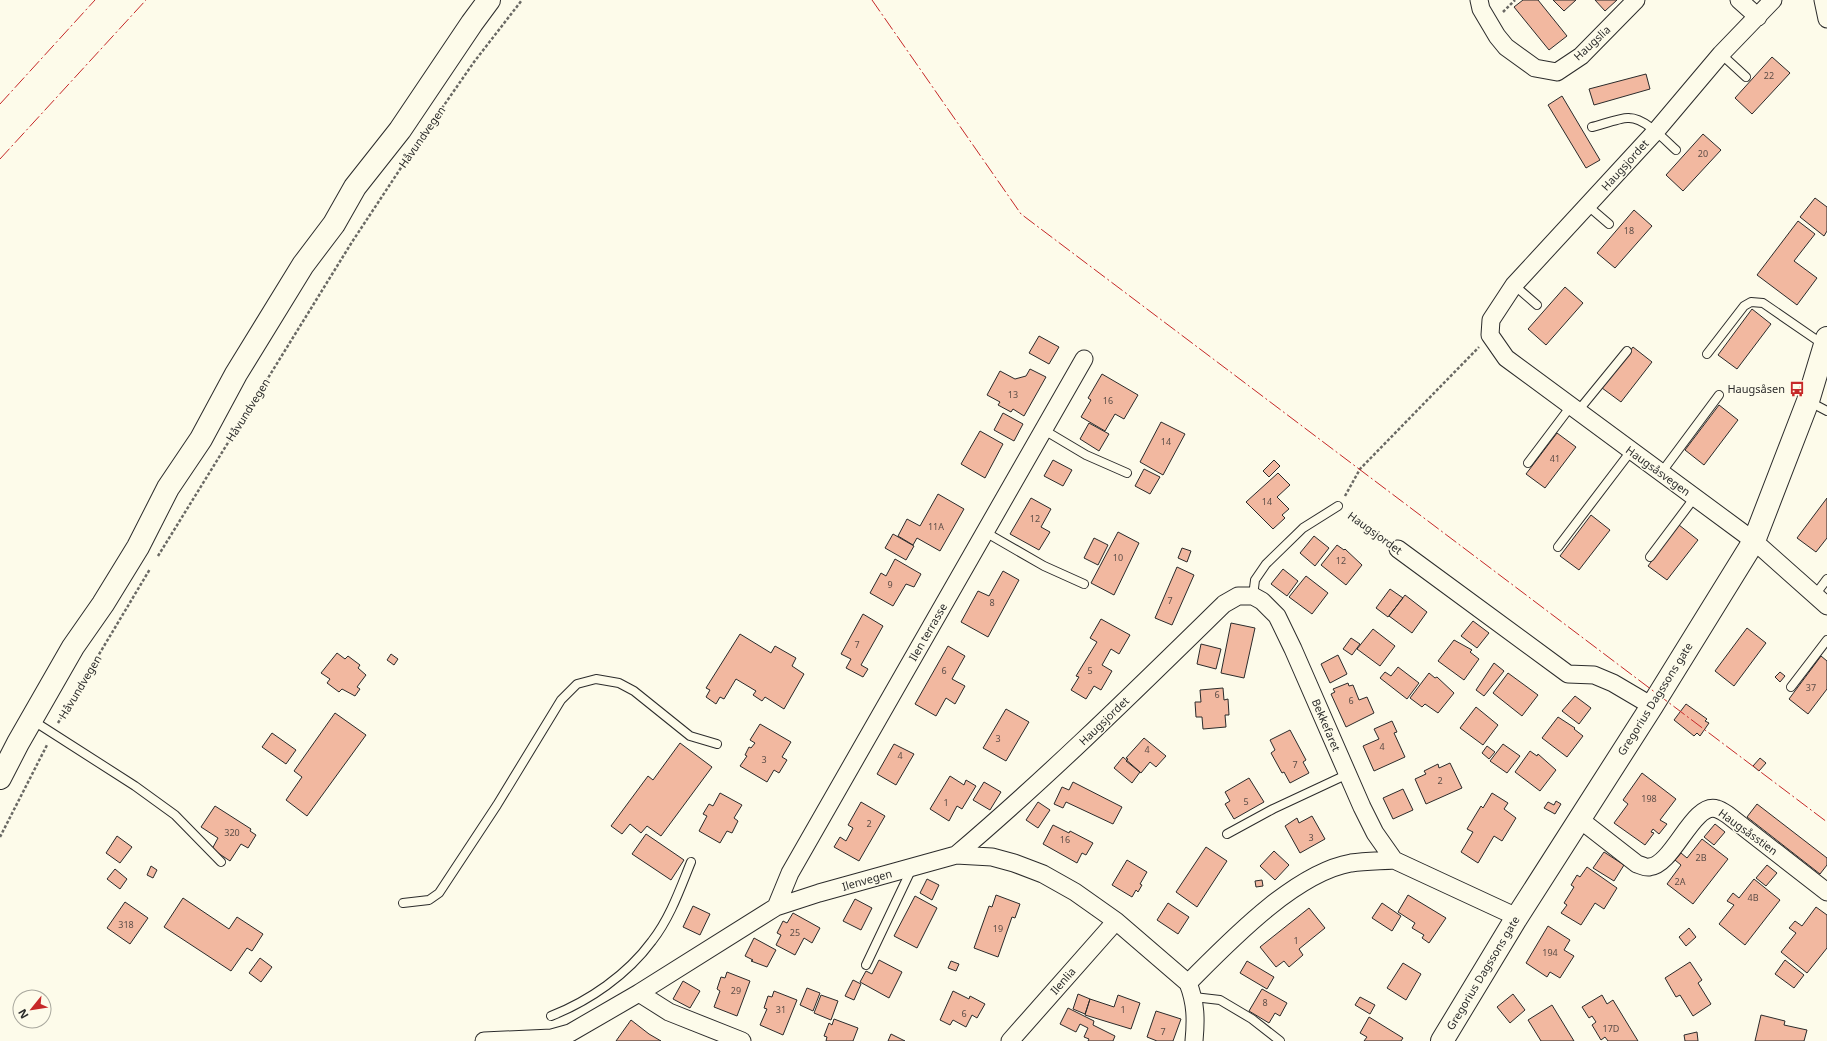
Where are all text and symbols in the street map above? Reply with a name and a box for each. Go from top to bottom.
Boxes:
street label: Haugslia [1570,22,1613,63]
house number: 22 [1764,69,1774,82]
street label: Håvundvegen [395,103,448,170]
street label: Haugsjordet [1598,136,1652,193]
house number: 20 [1698,147,1708,160]
house number: 18 [1624,224,1634,237]
street label: Håvundvegen [222,375,273,444]
bus stop icon: Haugsåsen [1788,380,1806,398]
place label: Haugsåsen [1727,381,1785,396]
house number: 13 [1008,388,1018,401]
house number: 16 [1103,394,1113,407]
house number: 14 [1161,435,1171,448]
street label: Haugsåsvegen [1623,442,1694,499]
house number: 41 [1550,452,1560,465]
house number: 14 [1262,495,1272,508]
street label: Haugsjordet [1345,508,1406,557]
house number: 12 [1030,512,1040,525]
house number: 11A [928,520,944,533]
house number: 10 [1113,551,1123,564]
house number: 12 [1336,554,1346,567]
house number: 9 [887,578,893,591]
house number: 7 [1167,594,1173,607]
house number: 8 [989,596,995,609]
street label: Ilen terrasse [905,600,950,663]
house number: 7 [854,638,860,651]
street label: Gregorius Dagssons gate [1614,639,1696,758]
street label: Håvundvegen [55,652,105,721]
house number: 6 [941,664,947,677]
house number: 5 [1087,664,1093,677]
house number: 37 [1806,681,1816,694]
house number: 6 [1214,688,1220,701]
street label: Haugsjordet [1075,693,1132,748]
house number: 6 [1348,694,1354,707]
street label: Bekkefaret [1309,696,1344,753]
house number: 3 [995,732,1001,745]
house number: 4 [1379,740,1385,753]
house number: 4 [1144,743,1150,756]
house number: 4 [897,749,903,762]
house number: 3 [761,753,767,766]
house number: 7 [1292,758,1298,771]
house number: 2 [1437,774,1443,787]
house number: 198 [1641,792,1657,805]
house number: 5 [1243,795,1249,808]
house number: 1 [943,796,949,809]
street label: Haugsåsstien [1716,805,1781,858]
house number: 2 [866,817,872,830]
house number: 320 [224,826,240,839]
house number: 3 [1308,831,1314,844]
house number: 16 [1060,833,1070,846]
house number: 2B [1696,851,1707,864]
street label: Ilenvegen [840,865,894,894]
house number: 2A [1675,875,1686,888]
house number: 4B [1748,891,1759,904]
street label: Gregorius Dagssons gate [1443,913,1523,1033]
house number: 318 [118,918,134,931]
house number: 19 [993,922,1003,935]
house number: 25 [790,926,800,939]
house number: 1 [1293,934,1299,947]
house number: 194 [1542,946,1558,959]
street label: Ilenlia [1047,964,1079,997]
house number: 29 [731,984,741,997]
north arrow [12,989,52,1029]
house number: 8 [1262,996,1268,1009]
house number: 31 [776,1003,786,1016]
house number: 1 [1120,1003,1126,1016]
text: N [14,1007,32,1022]
house number: 6 [961,1007,967,1020]
house number: 17D [1603,1022,1620,1035]
house number: 7 [1160,1025,1166,1038]

